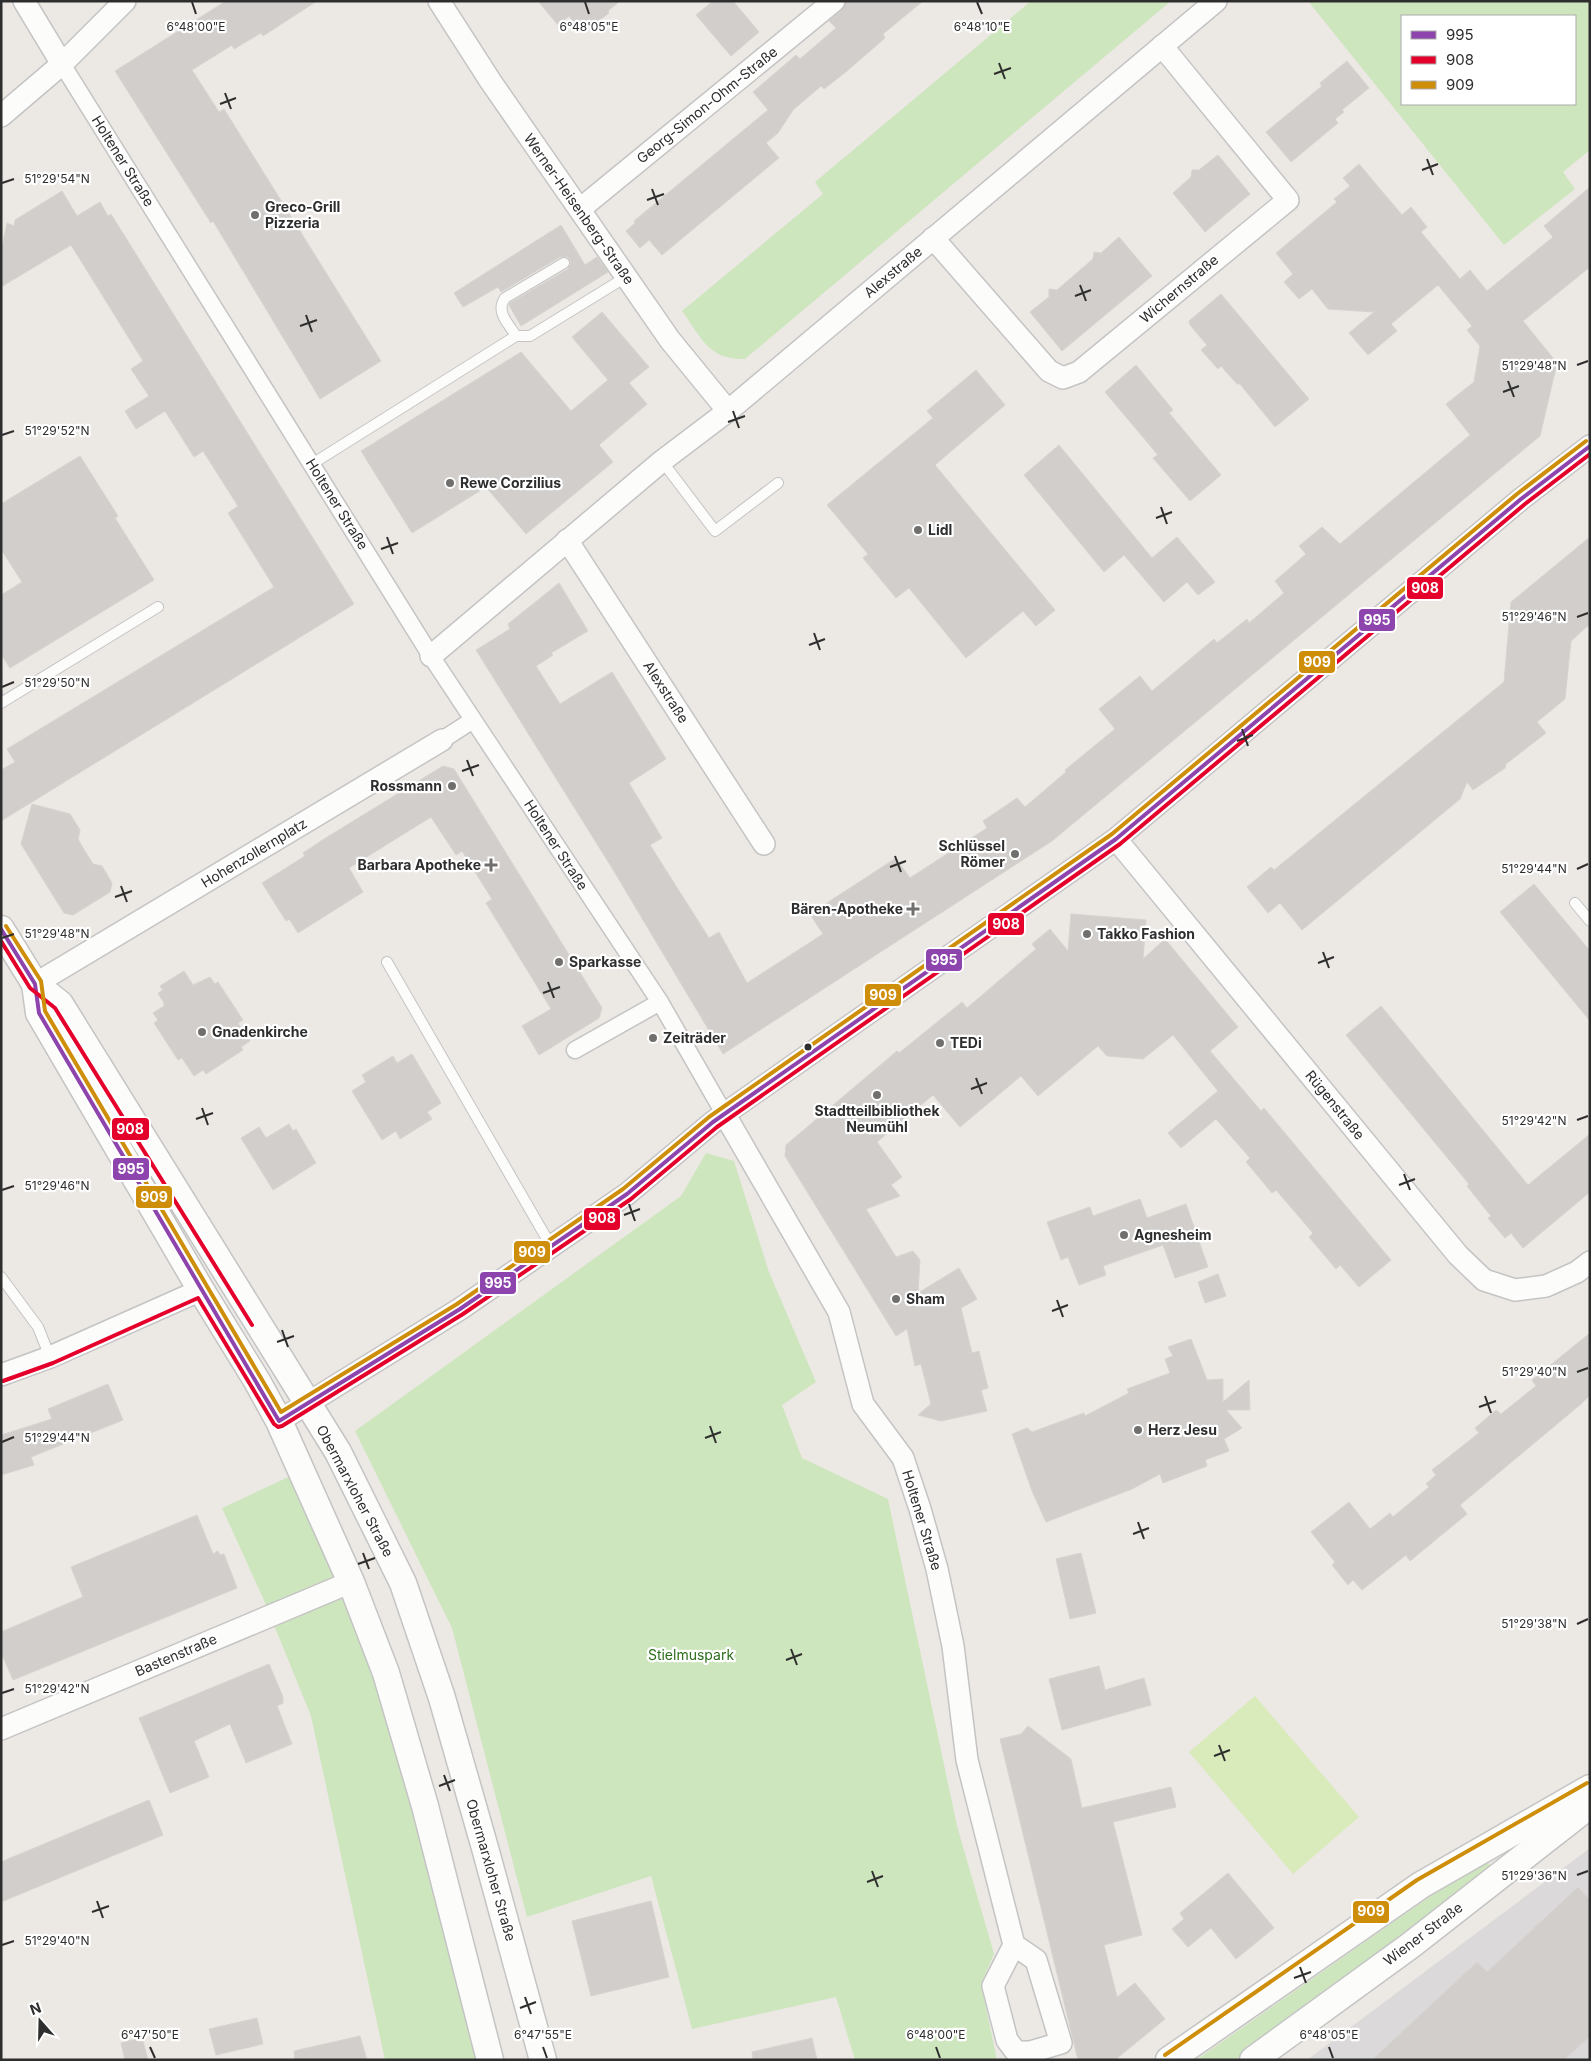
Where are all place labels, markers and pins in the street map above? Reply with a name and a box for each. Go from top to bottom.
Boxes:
place label: Greco-Grill Pizzeria [265,198,340,231]
marker: Greco-Grill Pizzeria [249,209,261,221]
place label: Rewe Corzilius [460,474,561,491]
marker: Rewe Corzilius [444,477,456,489]
place label: Lidl [928,521,952,538]
marker: Lidl [912,524,924,536]
place label: Rossmann [370,777,442,794]
marker: Rossmann [446,780,458,792]
place label: Schlüssel Römer [939,837,1005,870]
marker: Schlüssel Römer [1009,848,1021,860]
place label: Barbara Apotheke [357,856,481,873]
marker: Barbara Apotheke [485,859,497,871]
place label: Bären-Apotheke [791,900,903,917]
marker: Bären-Apotheke [907,903,919,915]
place label: Takko Fashion [1097,925,1195,942]
marker: Takko Fashion [1081,928,1093,940]
place label: Sparkasse [569,953,641,970]
marker: Sparkasse [553,956,565,968]
place label: Gnadenkirche [212,1023,308,1040]
marker: Gnadenkirche [196,1026,208,1038]
place label: Zeiträder [663,1029,726,1046]
marker: Zeiträder [647,1032,659,1044]
place label: TEDi [950,1034,982,1051]
marker: TEDi [934,1037,946,1049]
unlabelled marker [803,1042,813,1052]
marker: Stadtteilbibliothek Neumühl [871,1089,883,1101]
place label: Stadtteilbibliothek Neumühl [814,1102,940,1135]
place label: Agnesheim [1134,1226,1212,1243]
marker: Agnesheim [1118,1229,1130,1241]
place label: Sham [906,1290,945,1307]
marker: Sham [890,1293,902,1305]
place label: Herz Jesu [1148,1421,1217,1438]
marker: Herz Jesu [1132,1424,1144,1436]

